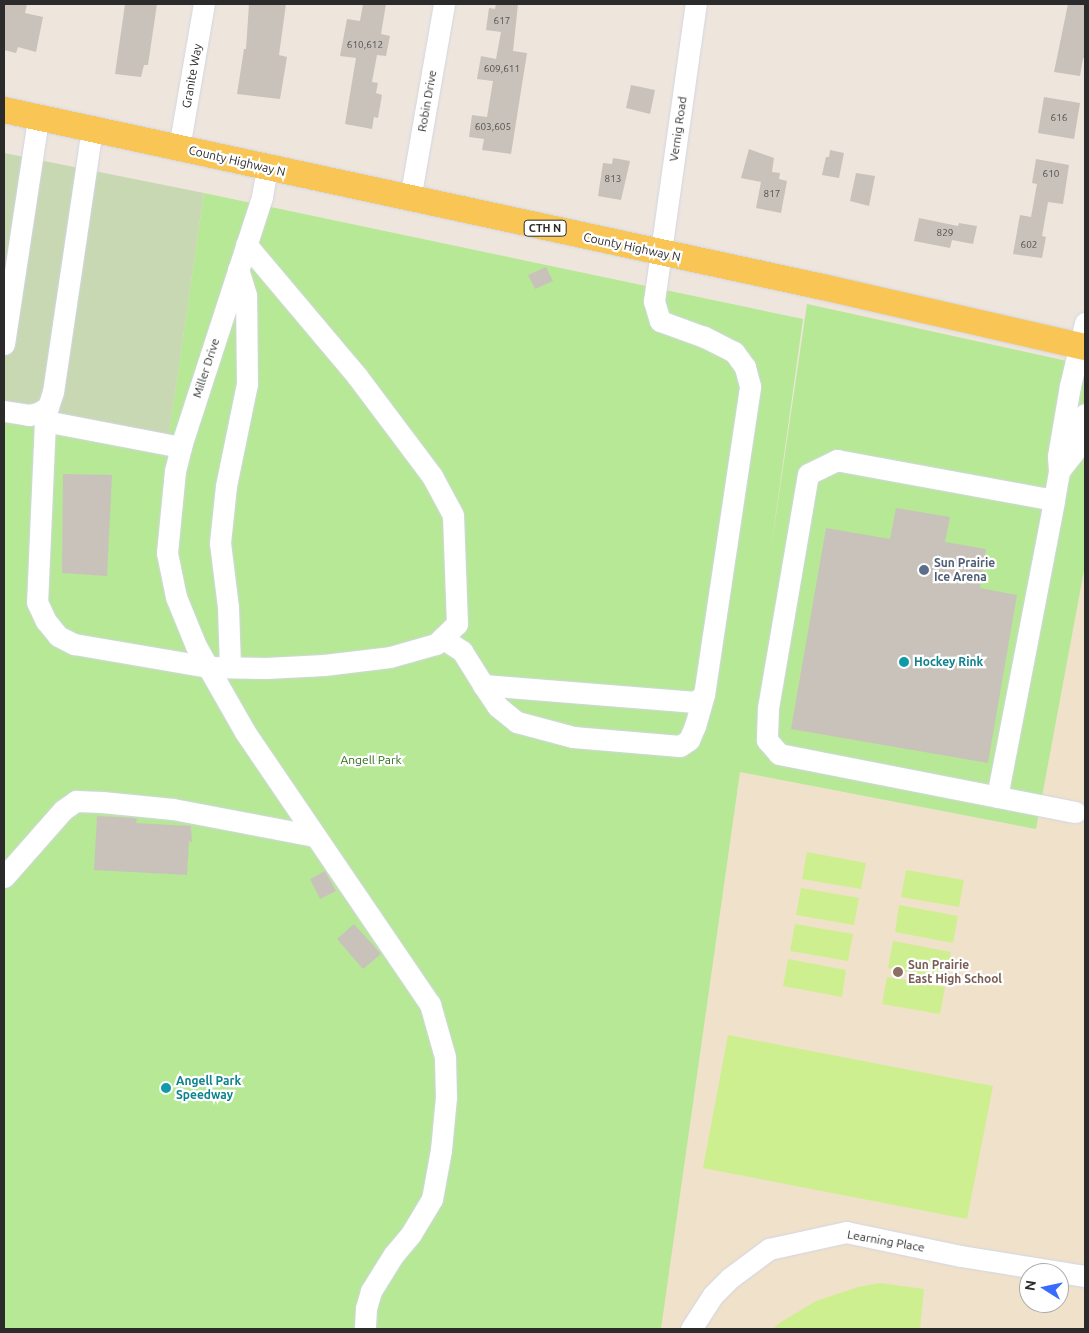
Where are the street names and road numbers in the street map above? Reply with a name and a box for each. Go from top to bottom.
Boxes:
street label: Granite Way [179,43,205,109]
street label: Robin Drive [414,69,440,133]
street label: Vernig Road [666,96,690,162]
street label: County Highway N [187,143,287,179]
road number: CTH N [522,220,568,237]
street label: County Highway N [582,230,682,264]
street label: Miller Drive [190,336,222,400]
street label: Learning Place [846,1227,926,1255]

